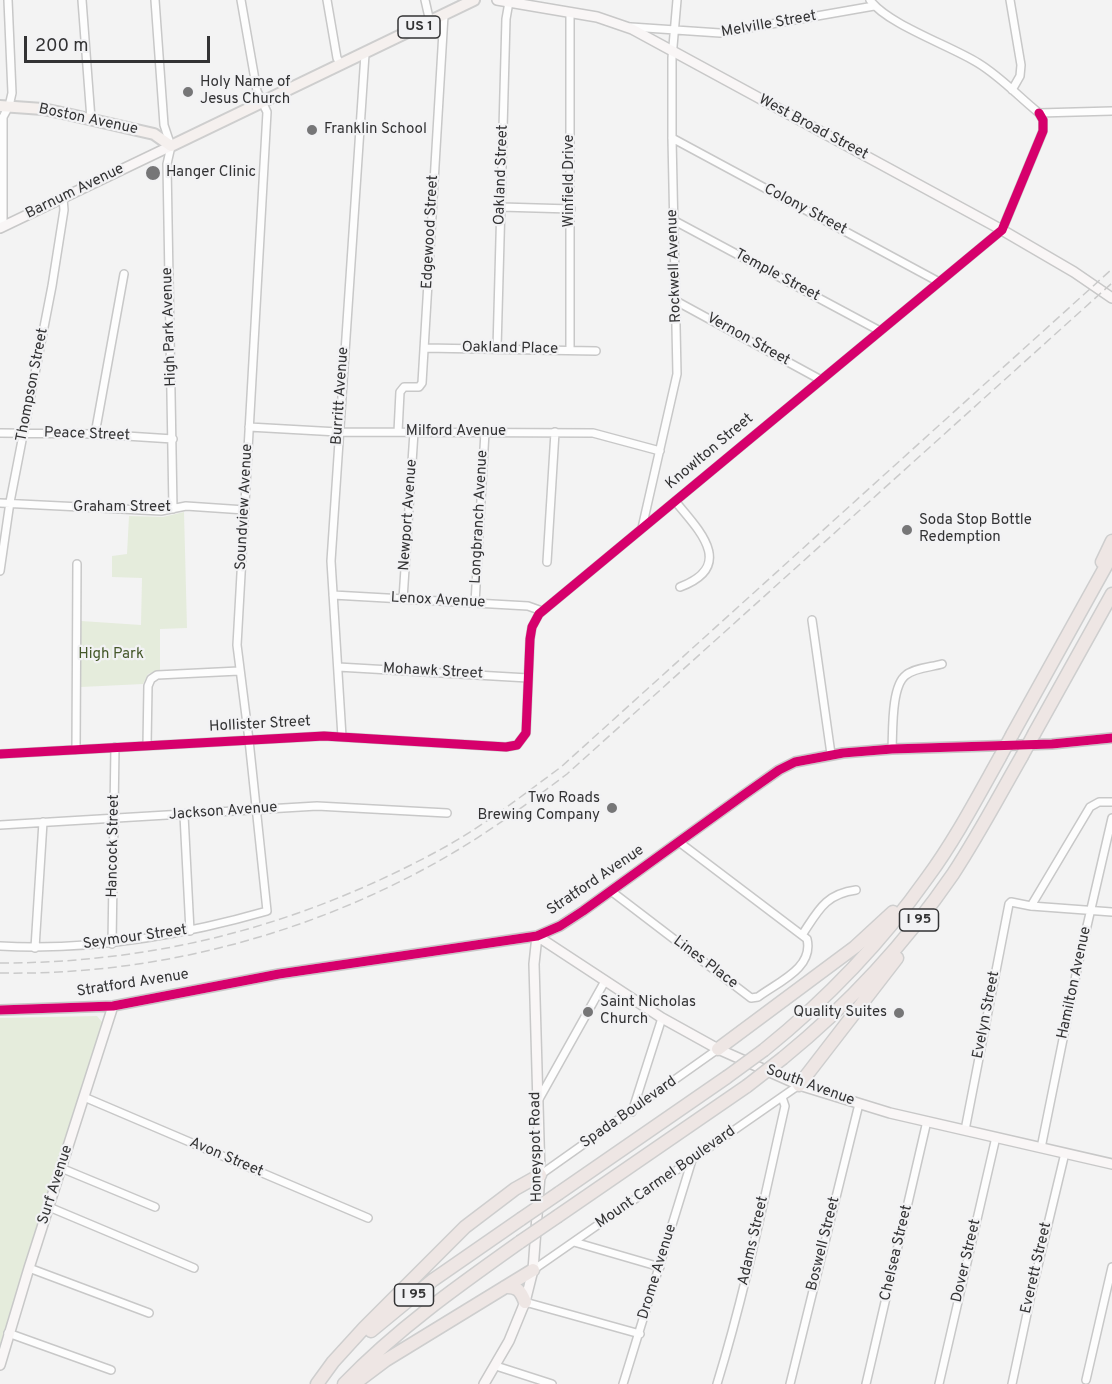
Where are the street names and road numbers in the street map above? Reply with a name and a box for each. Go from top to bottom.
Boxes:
street label: Melville Street [720,8,818,42]
road number: US 1 [398,16,440,38]
street label: West Broad Street [755,92,871,164]
street label: Boston Avenue [37,101,139,139]
street label: Oakland Street [491,124,513,226]
street label: Winfield Drive [561,134,579,228]
street label: Barnum Avenue [23,160,127,224]
street label: Edgewood Street [419,174,443,290]
street label: Colony Street [760,181,850,239]
street label: Rockwell Avenue [664,209,686,323]
street label: Temple Street [731,246,823,306]
street label: High Park Avenue [159,267,181,387]
street label: Vernon Street [703,310,793,370]
street label: Thompson Street [13,327,53,443]
street label: Oakland Place [462,339,558,359]
street label: Burritt Avenue [329,346,353,446]
street label: Knowlton Street [663,410,757,494]
street label: Milford Avenue [406,423,506,441]
street label: Peace Street [44,425,130,445]
street label: Soundview Avenue [233,443,257,571]
street label: Longbranch Avenue [468,450,492,584]
street label: Newport Avenue [396,459,422,571]
street label: Graham Street [73,499,171,517]
street label: Lenox Avenue [390,590,486,612]
street label: Mohawk Street [382,660,484,684]
street label: Hollister Street [209,713,311,737]
street label: Hancock Street [104,794,124,898]
street label: Jackson Avenue [168,799,278,825]
street label: Stratford Avenue [544,842,648,920]
road number: I 95 [900,909,938,931]
street label: Seymour Street [82,922,188,954]
street label: Hamilton Avenue [1054,925,1096,1041]
street label: Lines Place [669,933,741,993]
street label: Stratford Avenue [76,966,190,1002]
street label: Evelyn Street [970,970,1004,1060]
street label: South Avenue [763,1062,857,1110]
street label: Spada Boulevard [577,1073,681,1153]
street label: Honeyspot Road [527,1091,547,1203]
street label: Mount Carmel Boulevard [593,1123,739,1233]
street label: Avon Street [186,1134,266,1182]
street label: Surf Avenue [35,1143,77,1227]
street label: Adams Street [735,1195,773,1287]
street label: Boswell Street [804,1195,844,1293]
street label: Chelsea Street [877,1203,917,1303]
street label: Dover Street [949,1218,985,1304]
street label: Everett Street [1018,1221,1056,1315]
street label: Drome Avenue [635,1222,681,1322]
road number: I 95 [394,1284,434,1306]

